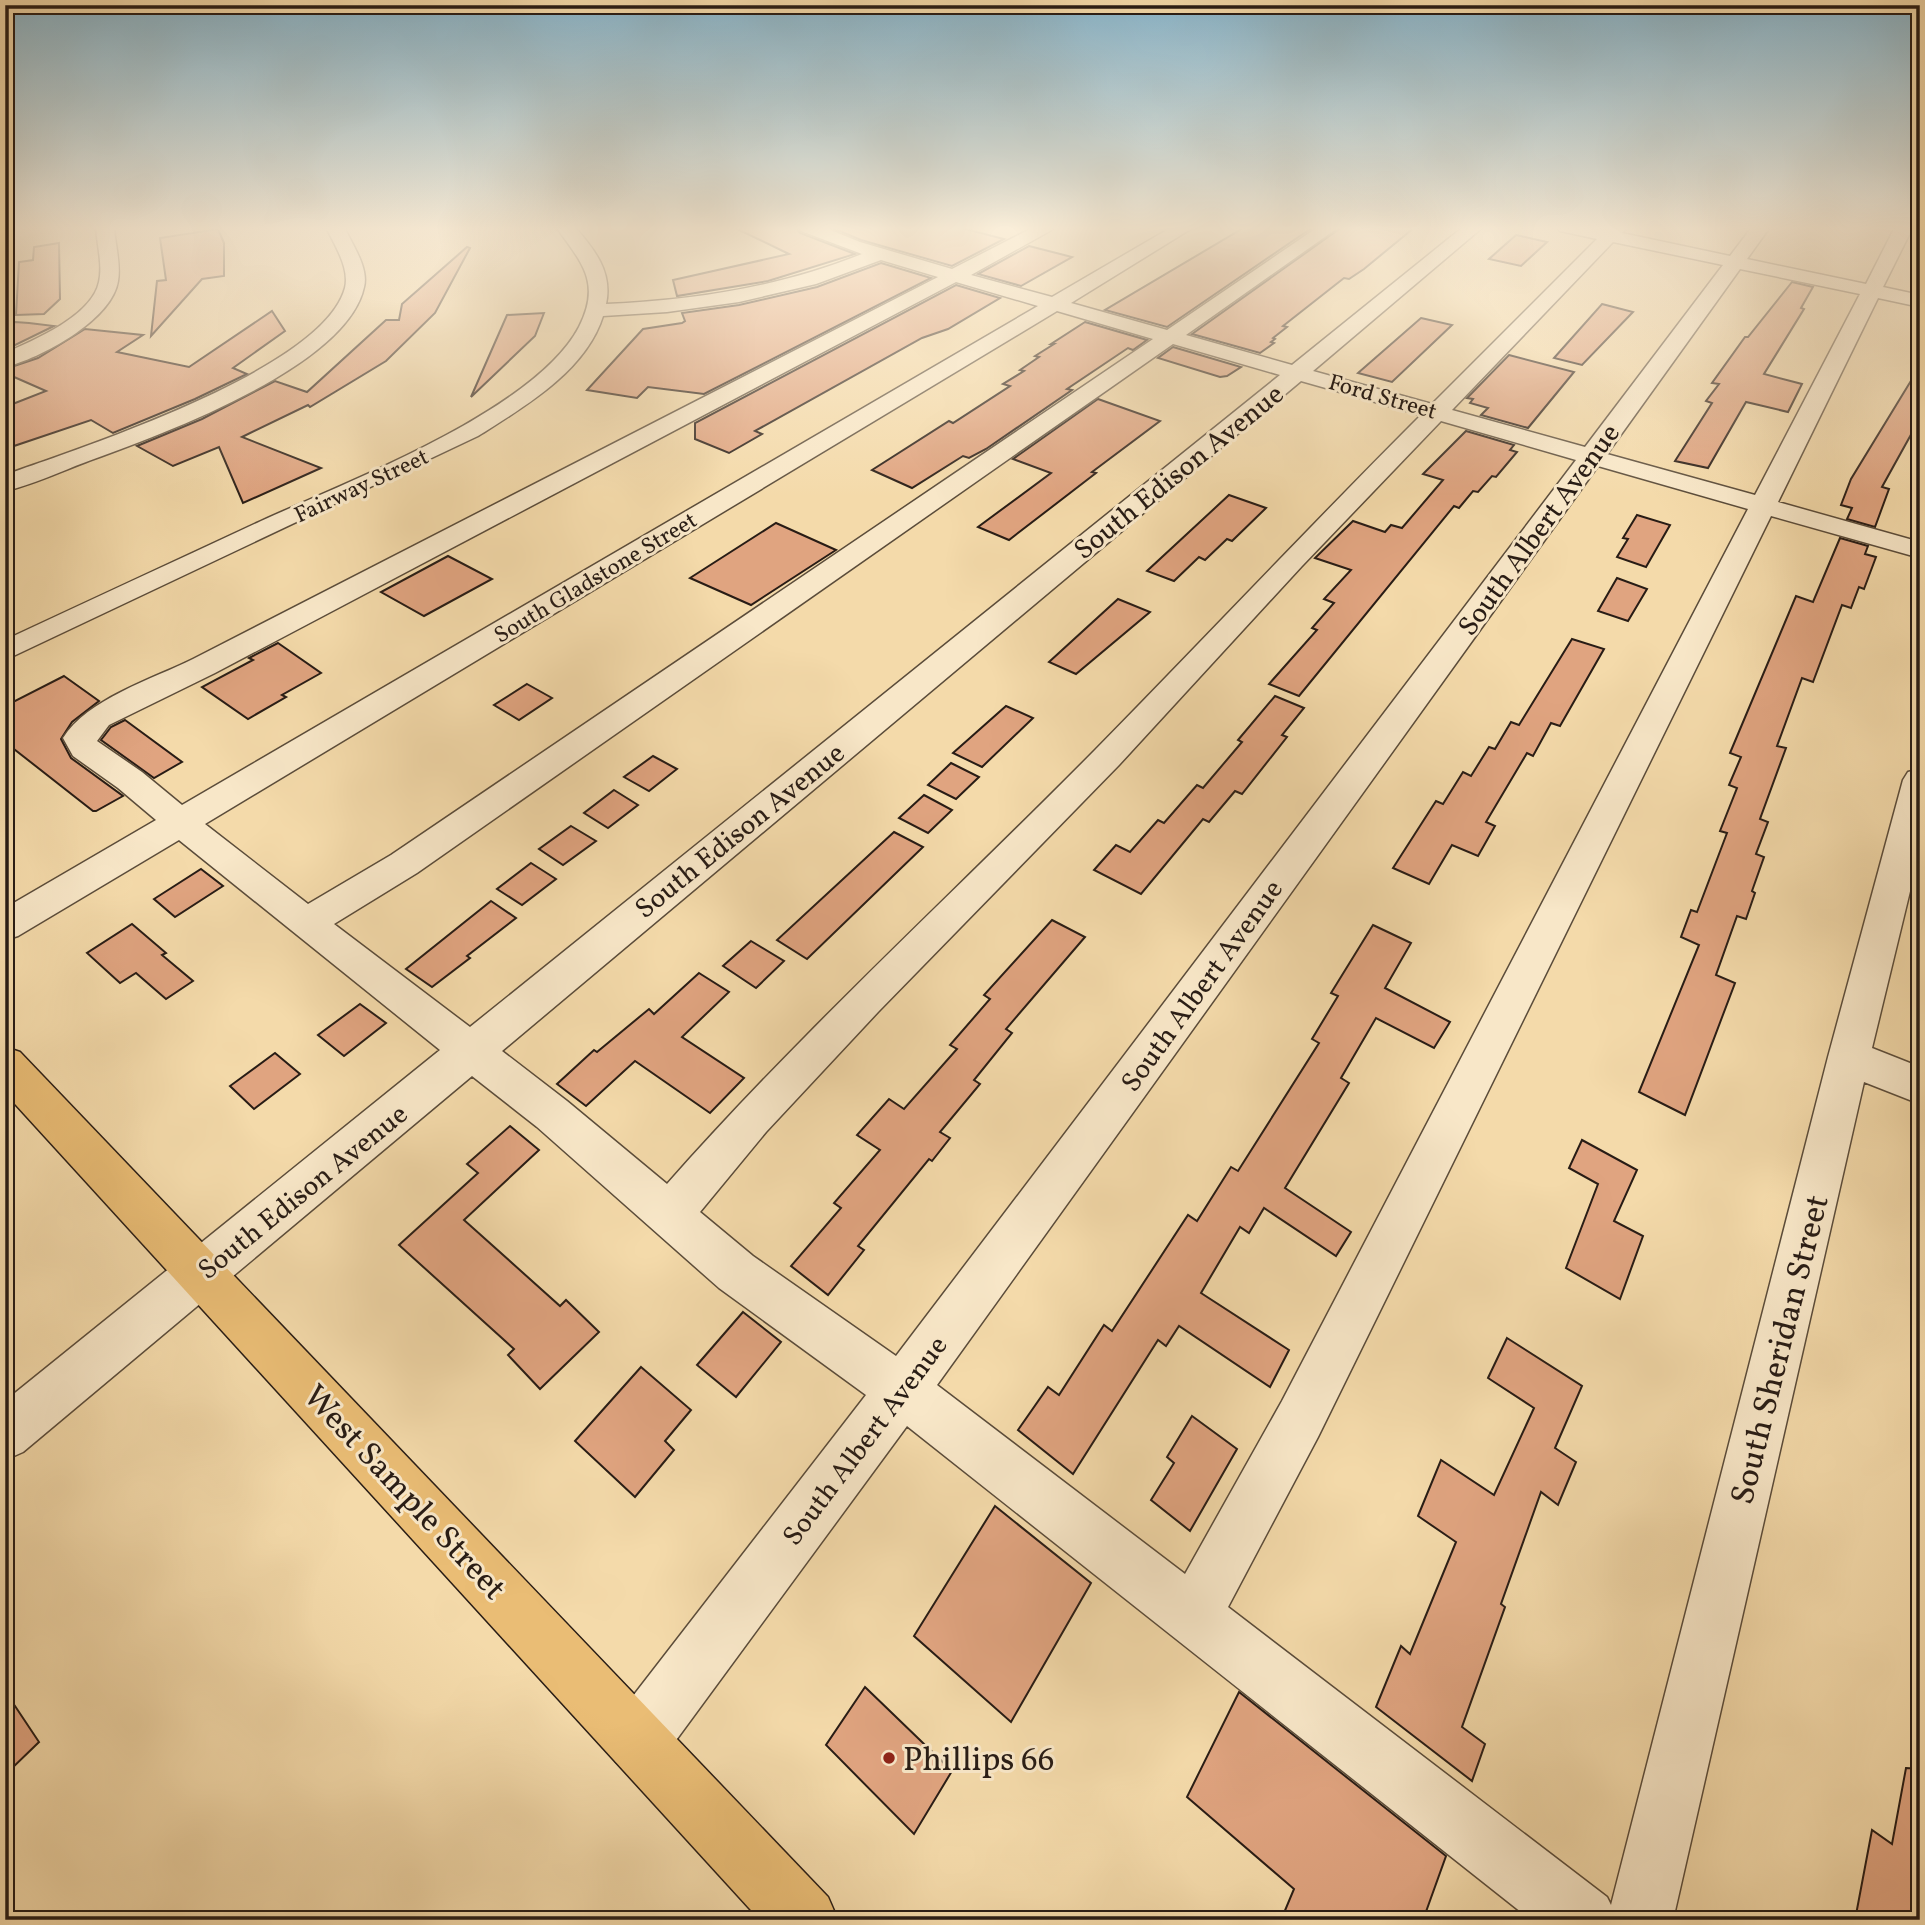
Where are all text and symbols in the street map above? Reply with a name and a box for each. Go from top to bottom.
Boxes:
street label: Ford Street [1324,367,1440,429]
street label: South Edison Avenue [1066,376,1293,570]
street label: South Albert Avenue [1450,416,1630,645]
street label: Fairway Street [289,442,434,532]
street label: South Gladstone Street [488,505,704,652]
street label: South Edison Avenue [627,735,854,929]
street label: South Albert Avenue [1113,872,1293,1101]
street label: South Edison Avenue [190,1096,417,1290]
street label: South Sheridan Street [1721,1190,1843,1510]
street label: South Albert Avenue [774,1328,958,1555]
street label: West Sample Street [291,1376,515,1612]
place label: Phillips 66 [903,1739,1054,1785]
marker: Phillips 66 [881,1750,897,1766]

